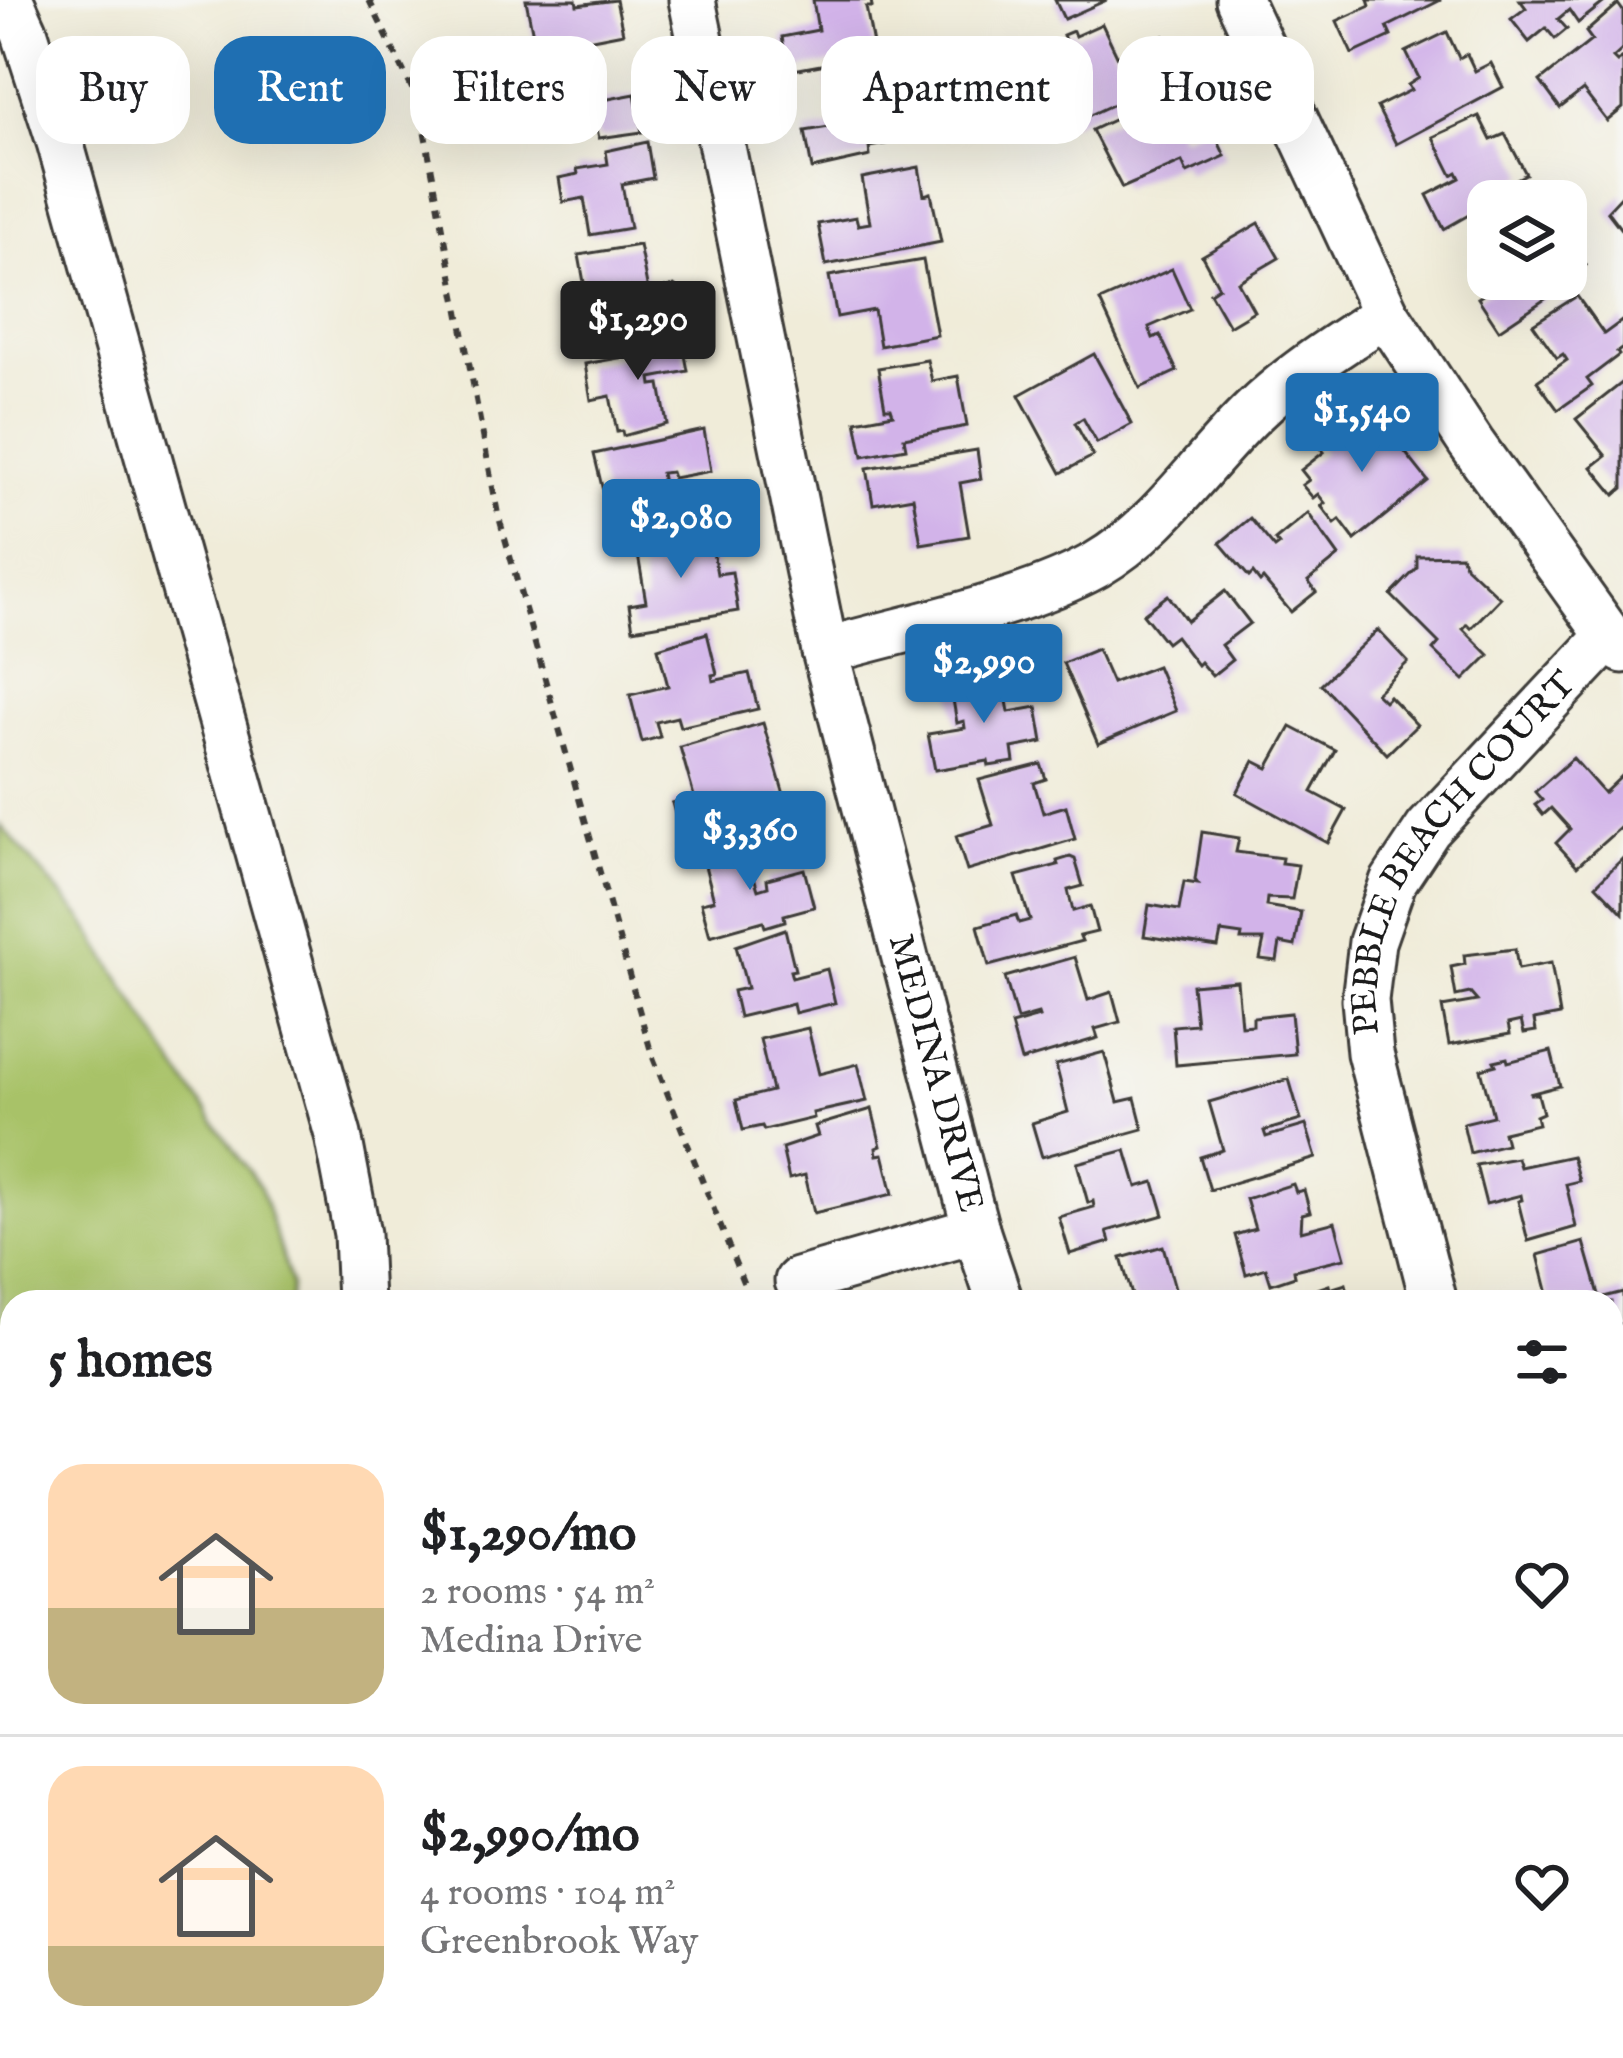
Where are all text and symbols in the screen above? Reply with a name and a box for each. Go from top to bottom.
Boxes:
chip: Buy [36,36,190,144]
chip: Rent [214,36,386,144]
chip: Filters [410,36,607,144]
chip: New [631,36,797,144]
chip: Apartment [821,36,1093,144]
chip: House [1117,36,1314,144]
map controls [1467,180,1587,300]
button: layers [1467,180,1587,300]
pin: $1,290 [540,281,736,383]
text: $1,290 [588,295,689,344]
pin: $1,540 [1264,373,1460,475]
text: $1,540 [1313,387,1411,436]
pin: $2,080 [583,479,779,581]
text: $2,080 [629,493,733,542]
pin: $2,990 [886,624,1082,726]
text: $2,990 [932,638,1036,687]
street label: PEBBLE BEACH COURT [1341,662,1586,1037]
pin: $3,360 [652,791,848,893]
text: $3,360 [702,805,798,854]
street label: MEDINA DRIVE [877,930,993,1217]
icon: filters [1509,1329,1575,1395]
text: 5 homes [48,1330,213,1395]
text: $1,290/mo [420,1503,636,1568]
icon: home [144,1512,288,1656]
icon: heart [1509,1551,1575,1617]
text: 2 rooms · 54 m² [420,1568,655,1617]
text: Medina Drive [420,1617,642,1666]
text: $2,990/mo [420,1804,639,1869]
icon: home [144,1814,288,1958]
icon: heart [1509,1853,1575,1919]
text: 4 rooms · 104 m² [420,1869,676,1918]
text: Greenbrook Way [420,1918,699,1967]

